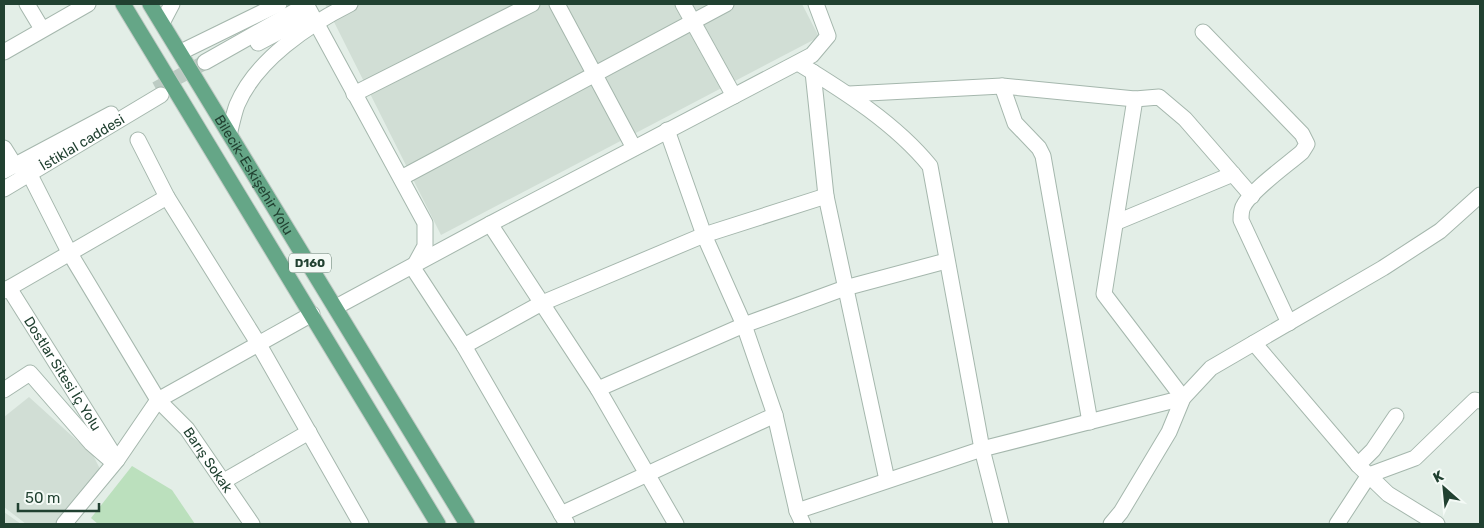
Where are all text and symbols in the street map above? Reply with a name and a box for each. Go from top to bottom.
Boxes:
street label: İstiklal caddesi [37,111,128,175]
street label: Bilecik-Eskişehir Yolu [211,112,297,238]
road number: D160 [289,254,331,272]
street label: Dostlar Sitesi İç Yolu [20,314,105,434]
street label: Barış Sokak [179,424,236,497]
north arrow [1419,463,1469,513]
text: K [1430,467,1447,487]
scale bar [18,480,99,512]
text: 50 m [25,489,60,507]

